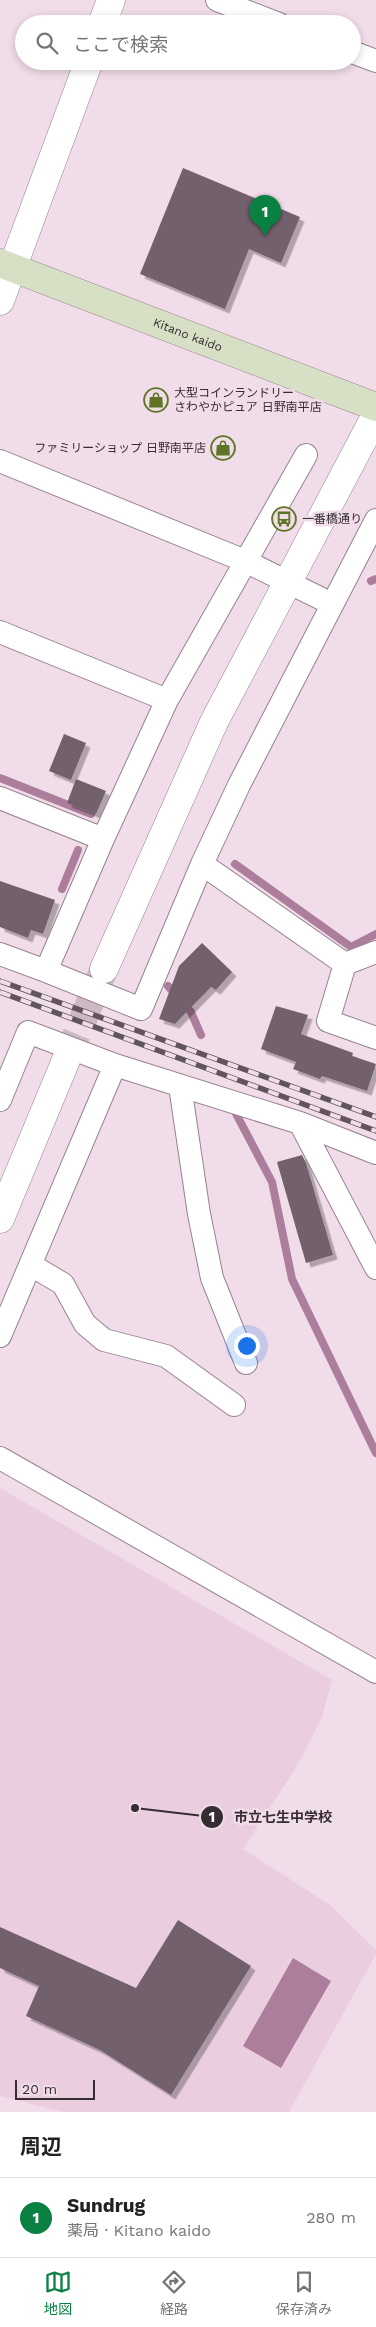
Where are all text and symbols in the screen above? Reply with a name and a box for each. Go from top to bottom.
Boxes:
search box [15,15,361,70]
icon: search [33,29,61,57]
text: ここで検索 [73,33,168,56]
pin: 1 [249,195,281,236]
street label: Kitano kaido [151,315,224,354]
place label: 大型コインランドリー さわやかピュア 日野南平店 [174,386,322,414]
shop icon: 大型コインランドリー さわやかピュア 日野南平店 [143,387,169,413]
shop icon: ファミリーショップ 日野南平店 [210,435,236,461]
place label: ファミリーショップ 日野南平店 [34,441,206,455]
bus stop icon: 一番橋通り [271,506,297,532]
place label: 一番橋通り [302,512,362,526]
your location [234,1333,260,1359]
callout: 市立七生中学校 [199,1803,342,1832]
text: 1 [209,1808,215,1826]
text: 市立七生中学校 [234,1809,332,1825]
scale bar [15,2077,95,2100]
text: 20 m [22,2081,57,2097]
text: 周辺 [20,2134,62,2159]
text: Sundrug [67,2194,145,2217]
text: 1 [33,2208,39,2227]
text: 280 m [306,2208,356,2227]
text: 薬局 · Kitano kaido [67,2221,211,2240]
tab: 地図 [44,2268,72,2318]
tab: 経路 [160,2268,188,2318]
tab: 保存済み [276,2268,332,2318]

